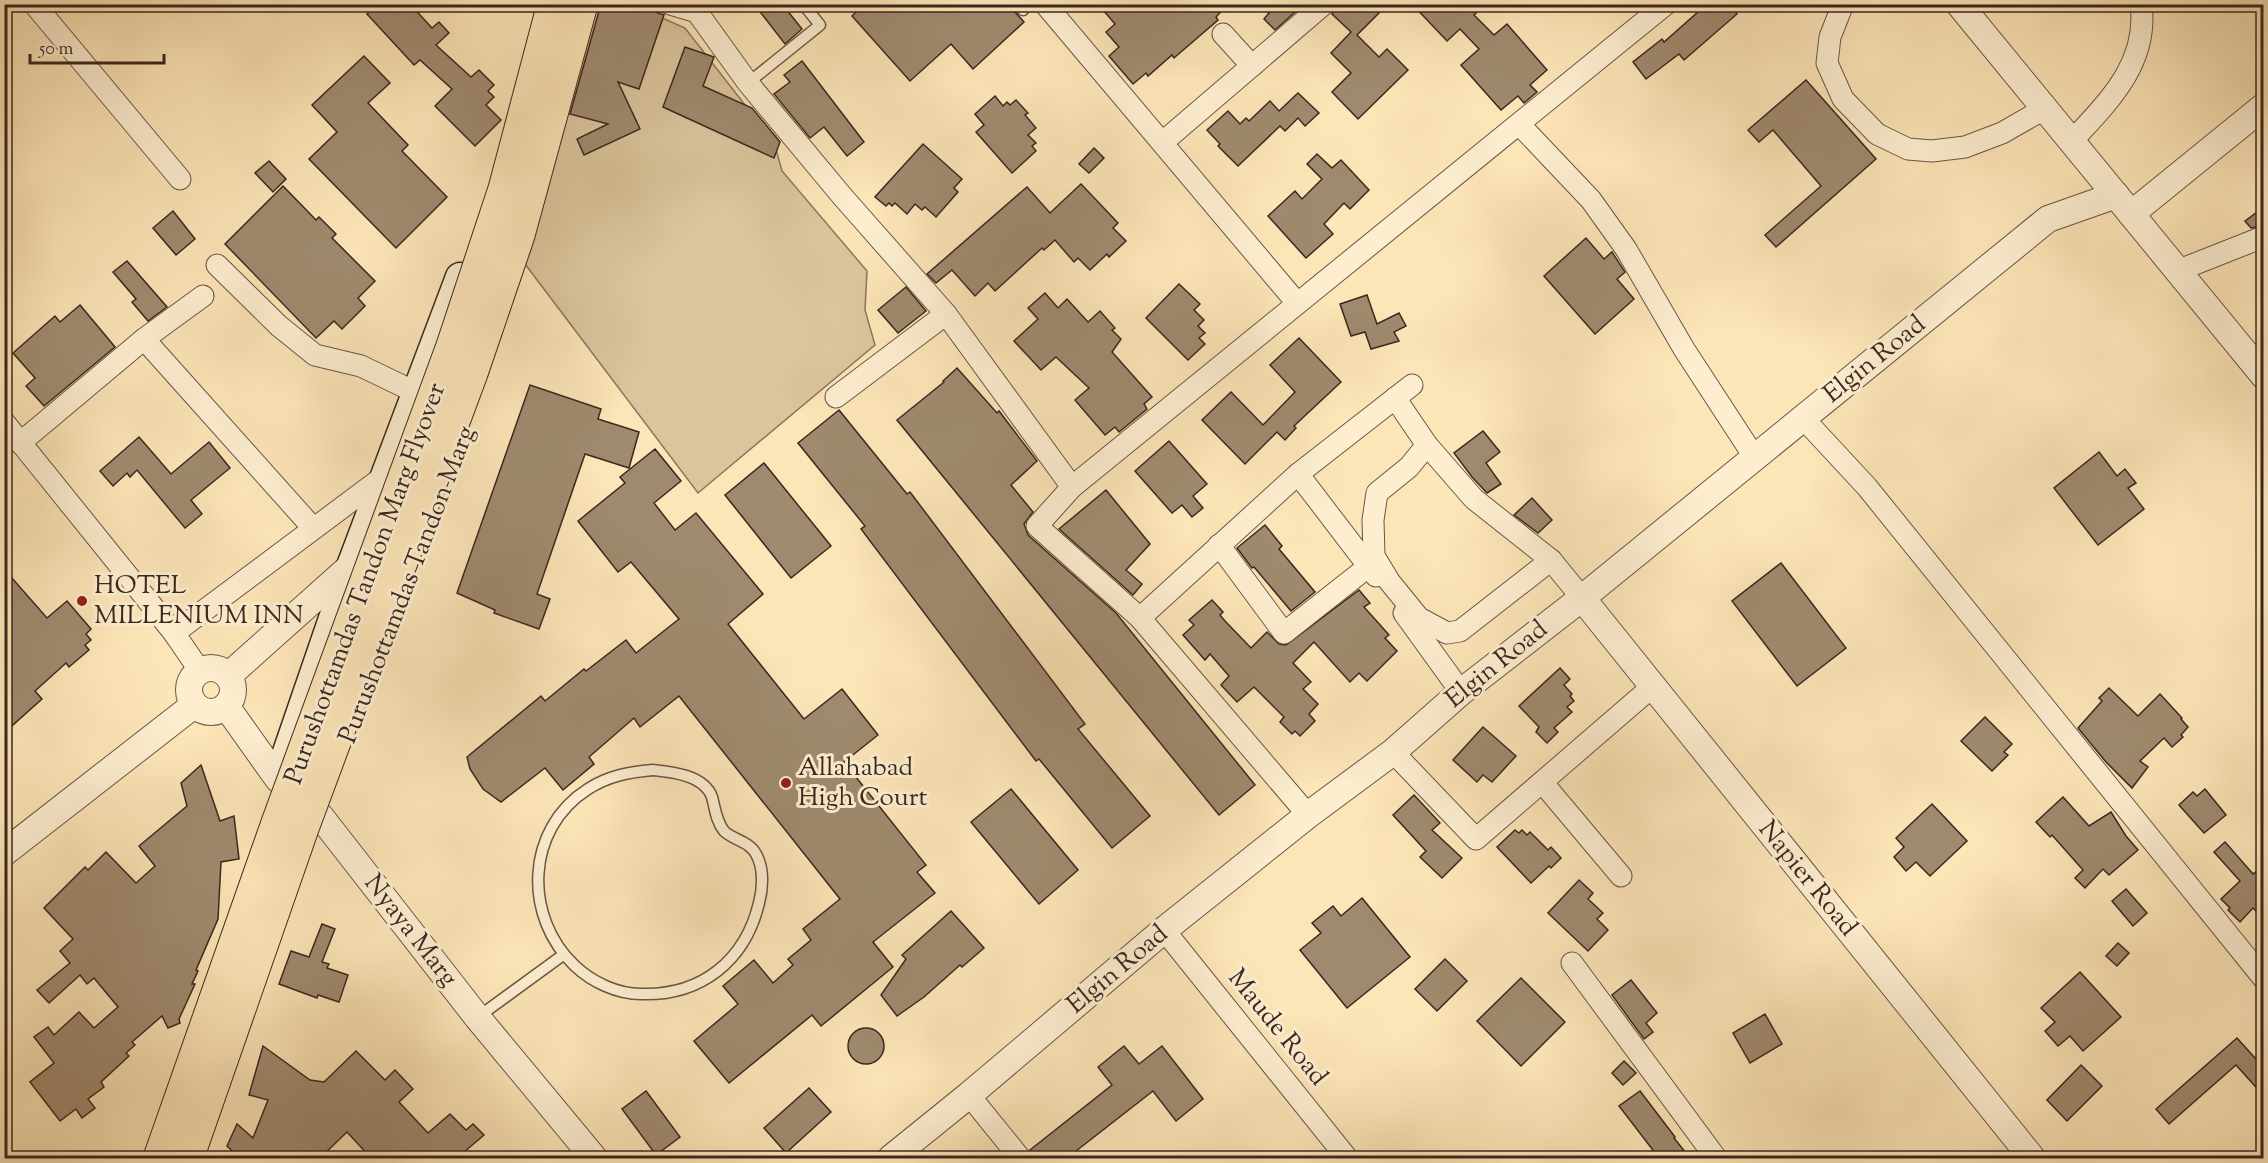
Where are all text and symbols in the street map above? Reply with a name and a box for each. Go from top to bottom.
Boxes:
scale bar [30,27,164,65]
text: 50 m [38,37,74,63]
street label: Elgin Road [1816,307,1934,413]
street label: Purushottamdas Tandon Marg Flyover [279,379,453,789]
street label: Purushottamdas Tandon Marg [333,422,483,748]
place label: HOTEL MILLENIUM INN [94,568,303,635]
marker: HOTEL MILLENIUM INN [75,594,89,608]
street label: Elgin Road [1438,612,1556,718]
place label: Allahabad High Court [798,750,927,817]
marker: Allahabad High Court [779,776,793,790]
street label: Napier Road [1749,813,1866,945]
street label: Nyaya Marg [354,867,466,995]
street label: Elgin Road [1059,916,1177,1023]
street label: Maude Road [1218,962,1336,1095]

